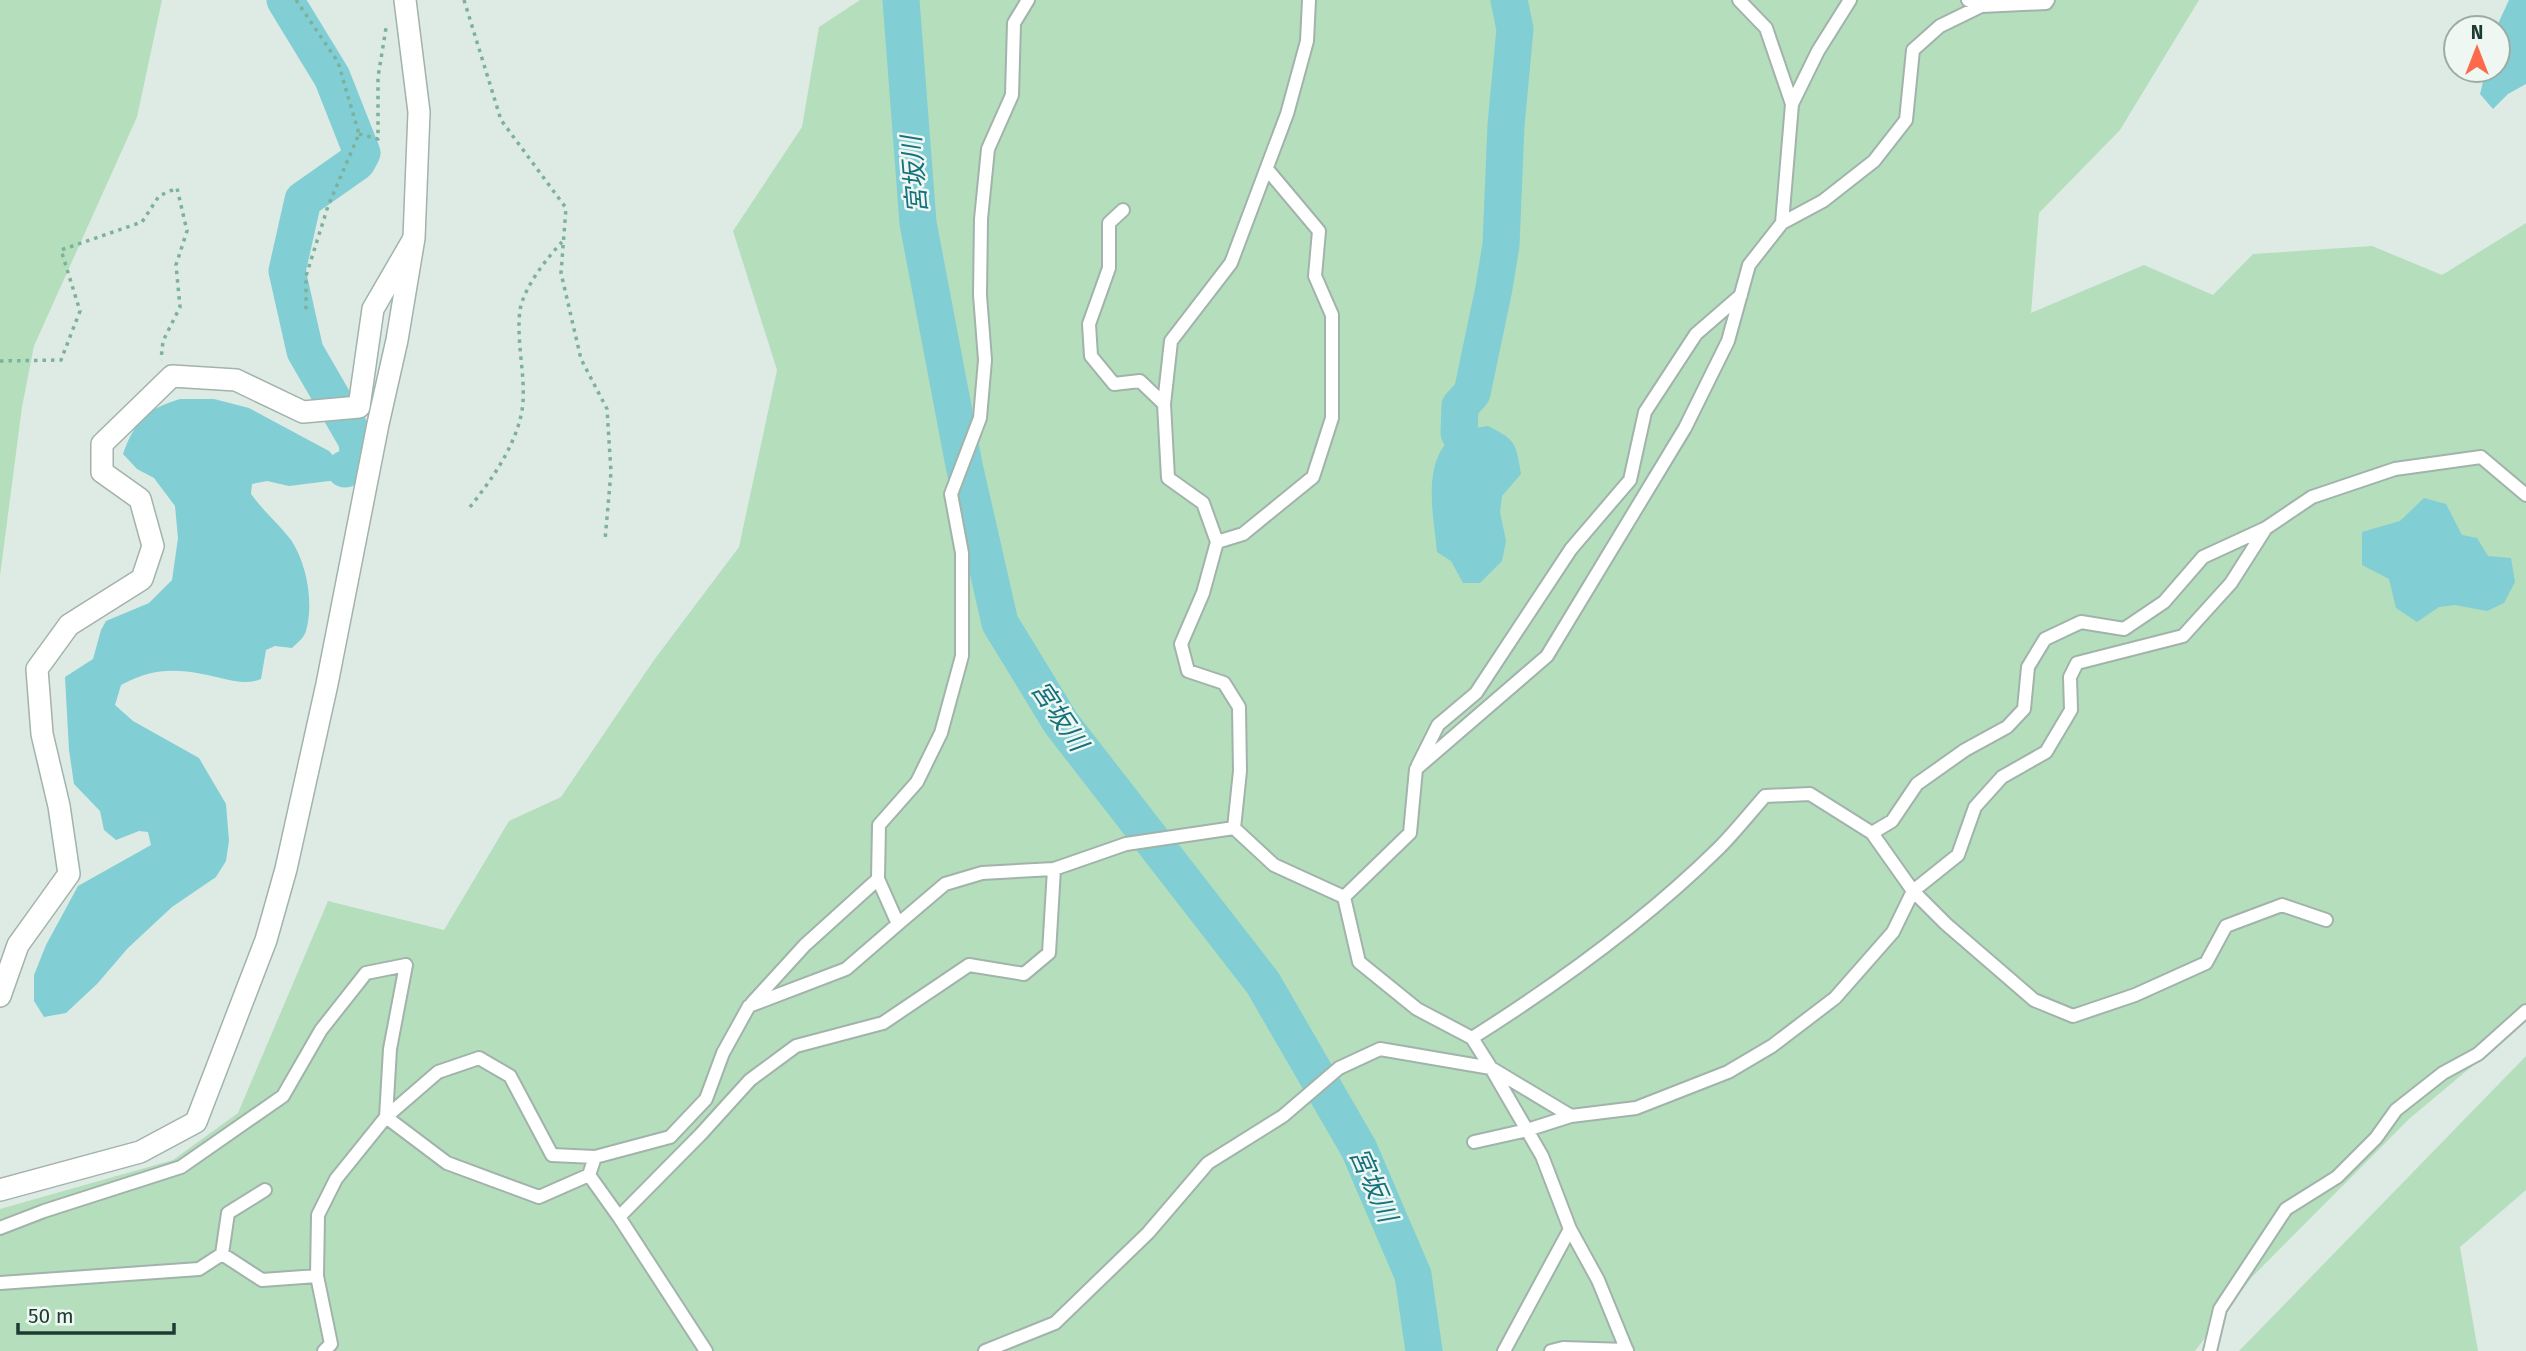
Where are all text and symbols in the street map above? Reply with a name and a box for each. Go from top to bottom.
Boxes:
north arrow [2442,14,2512,84]
text: N [2471,21,2483,44]
water label: 宮坂川 [896,132,934,215]
water label: 宮坂川 [1024,675,1095,759]
water label: 宮坂川 [1343,1143,1404,1230]
scale bar [18,1292,173,1336]
text: 50 m [28,1303,74,1329]

